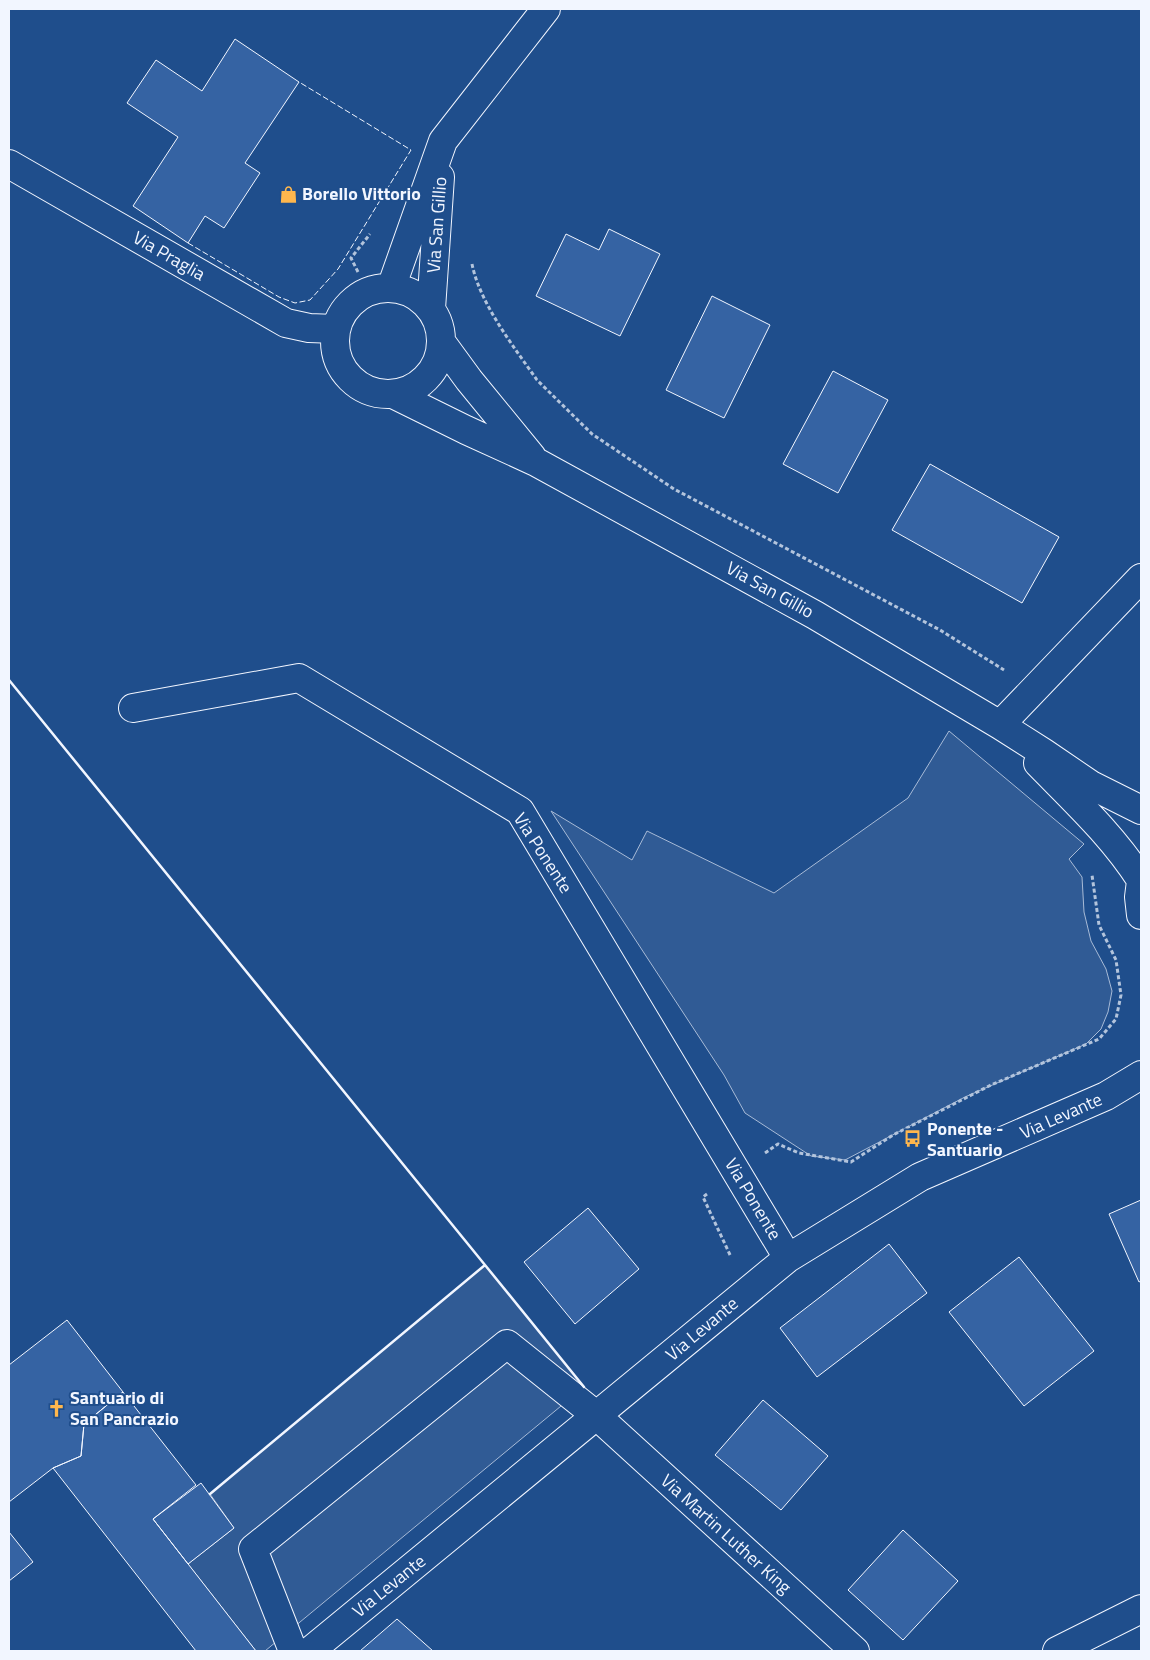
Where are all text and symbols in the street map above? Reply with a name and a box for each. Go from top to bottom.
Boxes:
street label: Via San Gillio [420,176,453,274]
place label: Borello Vittorio [302,180,421,207]
shop icon: Borello Vittorio [278,184,298,204]
street label: Via Praglia [128,224,211,287]
street label: Via San Gillio [721,554,819,625]
street label: Via Ponente [507,807,580,898]
street label: Via Levante [1015,1085,1106,1146]
place label: Ponente - Santuario [927,1115,1003,1163]
bus stop icon: Ponente - Santuario [903,1129,923,1149]
street label: Via Ponente [718,1153,789,1245]
street label: Via Levante [660,1290,744,1367]
place label: Santuario di San Pancrazio [70,1384,179,1432]
church icon: Santuario di San Pancrazio [46,1398,66,1418]
street label: Via Martin Luther King [655,1467,798,1600]
street label: Via Levante [346,1548,431,1624]

